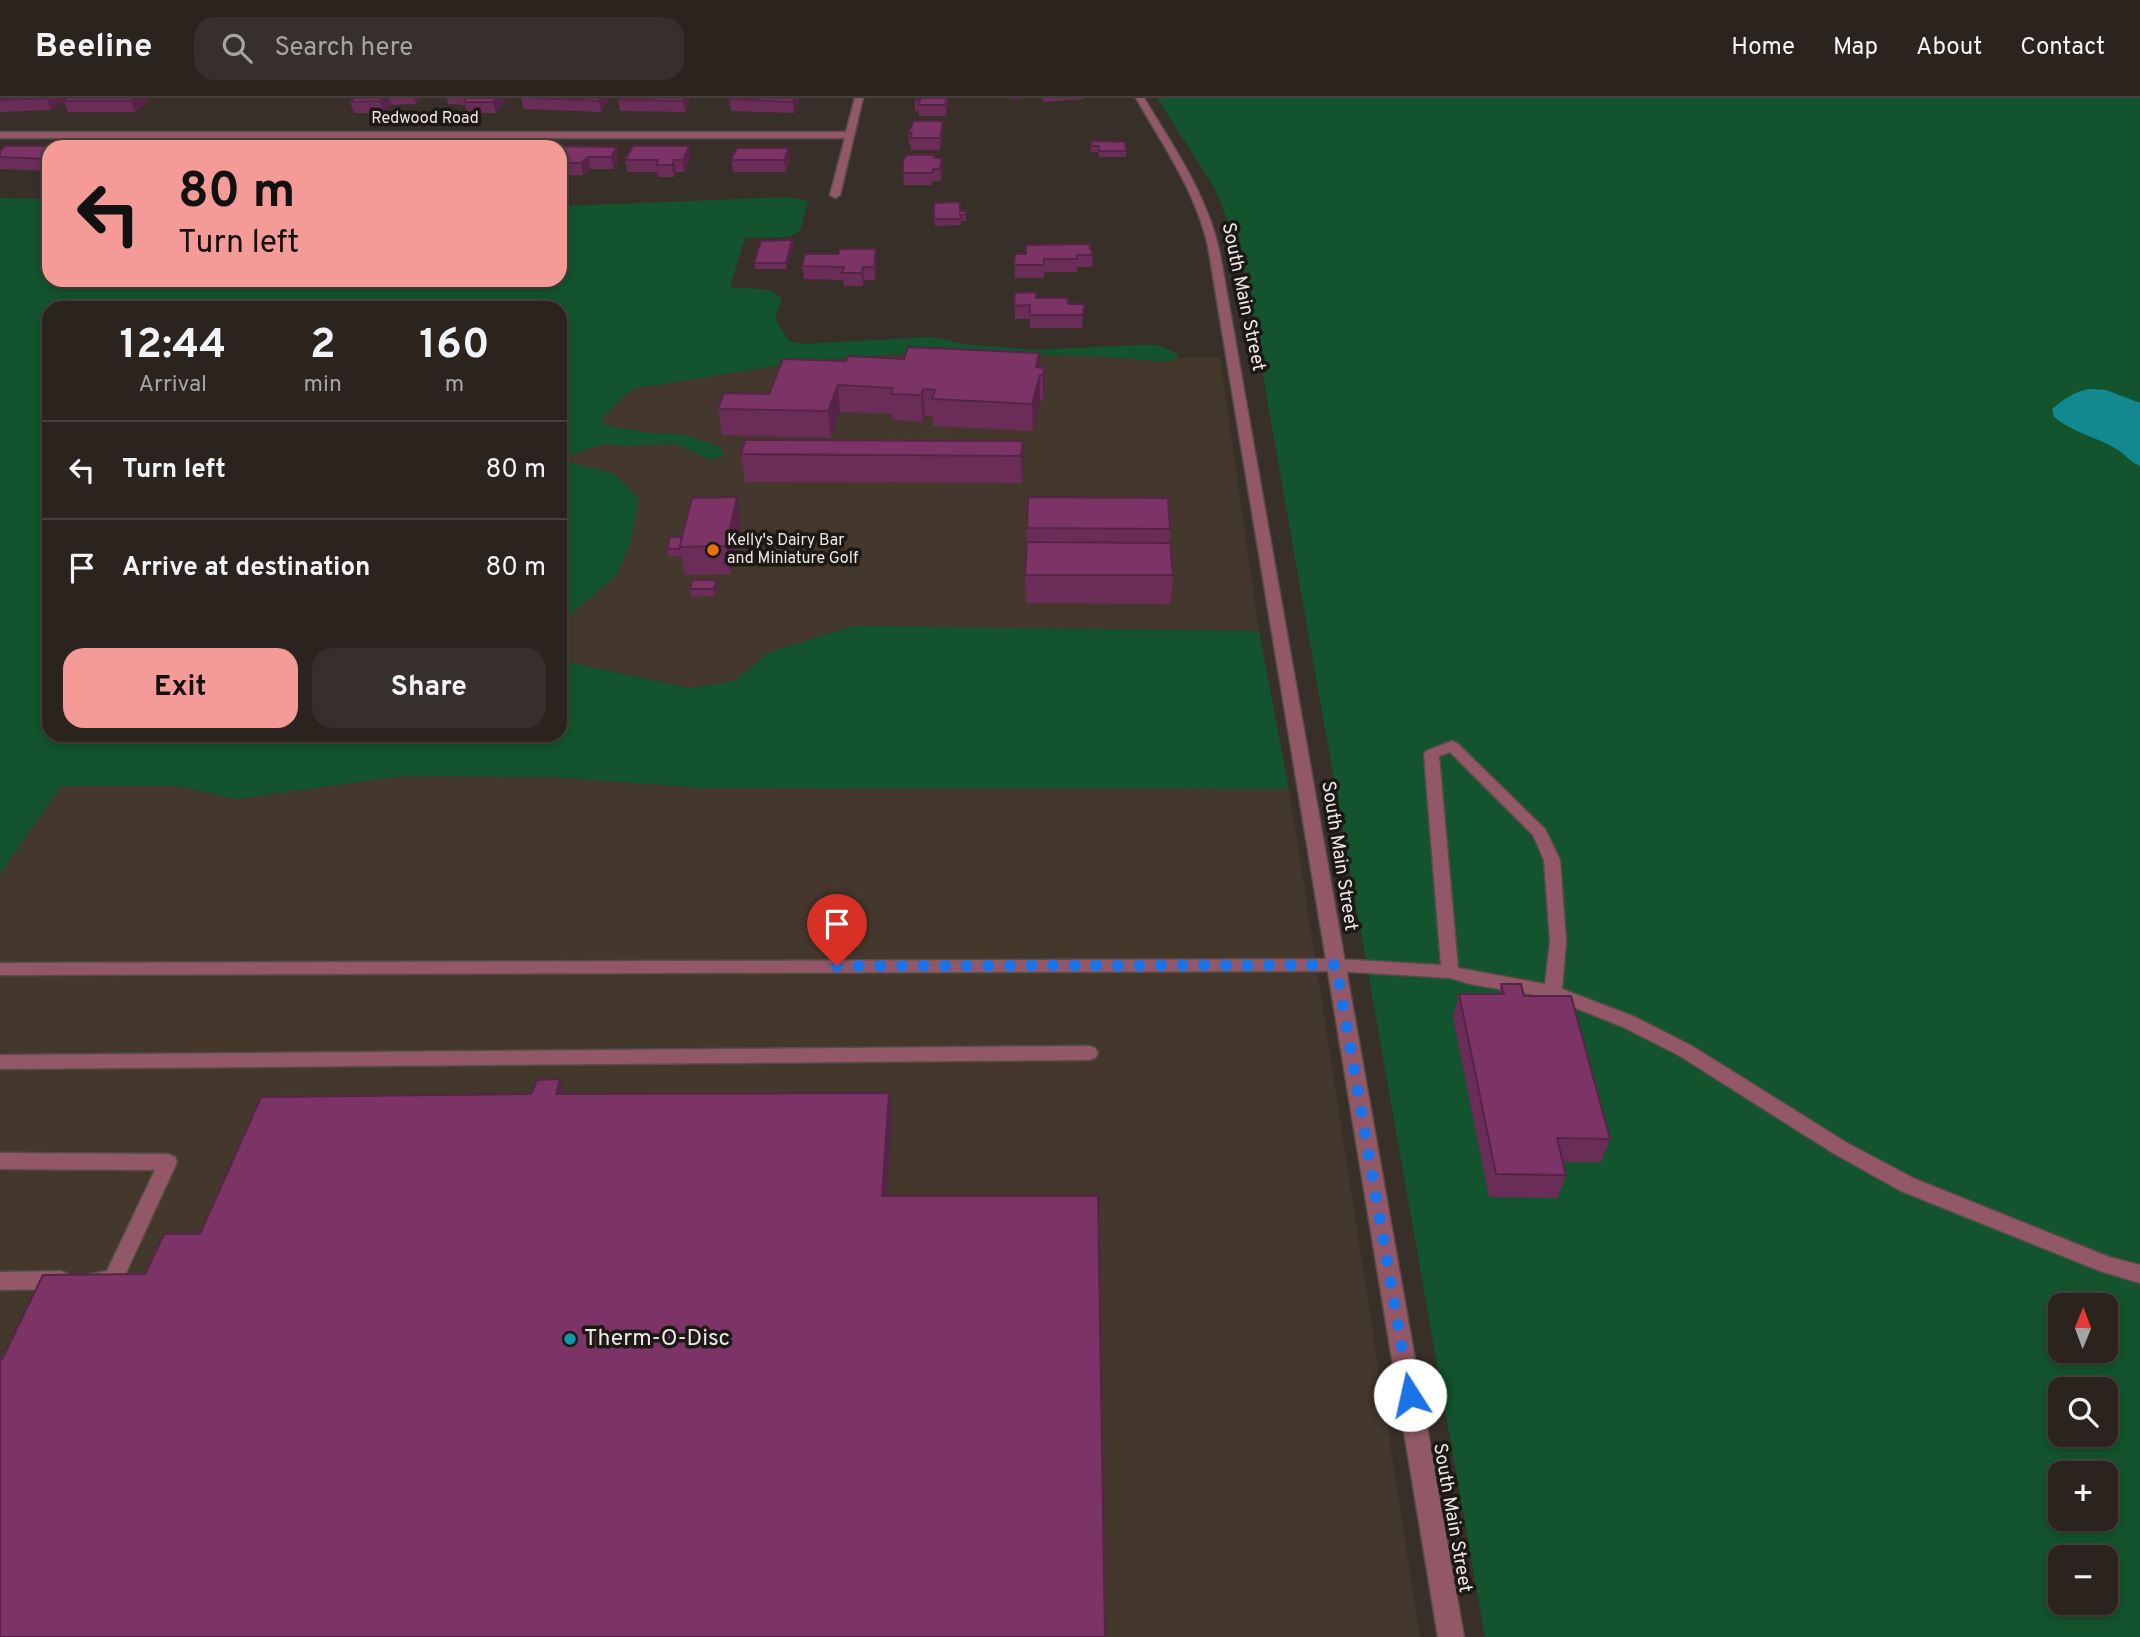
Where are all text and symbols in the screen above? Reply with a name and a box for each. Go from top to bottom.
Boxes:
search box [194,17,684,80]
text: Beeline [35,27,152,69]
icon: search [218,29,256,67]
text: Search here [274,32,413,65]
text: Home [1731,33,1795,63]
text: Map [1833,33,1878,63]
text: About [1916,33,1982,63]
text: Contact [2020,33,2105,63]
street label: Redwood Road [371,109,479,129]
text: 80 m [178,163,295,225]
icon: left [63,168,154,259]
street label: South Main Street [1216,221,1270,373]
text: Turn left [178,224,299,264]
text: 12:44 [119,320,226,373]
text: 2 [310,320,336,373]
text: 160 [419,320,490,373]
text: Arrival [139,371,207,400]
text: min [304,371,342,400]
text: m [445,371,464,400]
icon: left [63,451,101,489]
text: Turn left [122,454,226,487]
text: 80 m [486,454,546,487]
place label: Kelly's Dairy Bar and Miniature Golf [727,531,859,569]
marker: Kelly's Dairy Bar and Miniature Golf [705,542,721,558]
icon: arrive [63,549,101,587]
text: Arrive at destination [122,552,370,585]
text: 80 m [486,552,546,585]
button: Exit [63,648,298,728]
button: Share [312,648,546,728]
street label: South Main Street [1315,779,1363,933]
pin [807,894,867,966]
icon: arrive [818,905,856,943]
north arrow [2048,1293,2118,1363]
map controls [2048,1293,2118,1615]
place label: Therm-O-Disc [584,1325,730,1354]
marker: Therm-O-Disc [562,1331,578,1347]
position arrow [1373,1358,1447,1432]
button: search [2048,1377,2118,1447]
street label: South Main Street [1427,1441,1477,1595]
button: + [2048,1461,2118,1531]
button: − [2048,1545,2118,1615]

